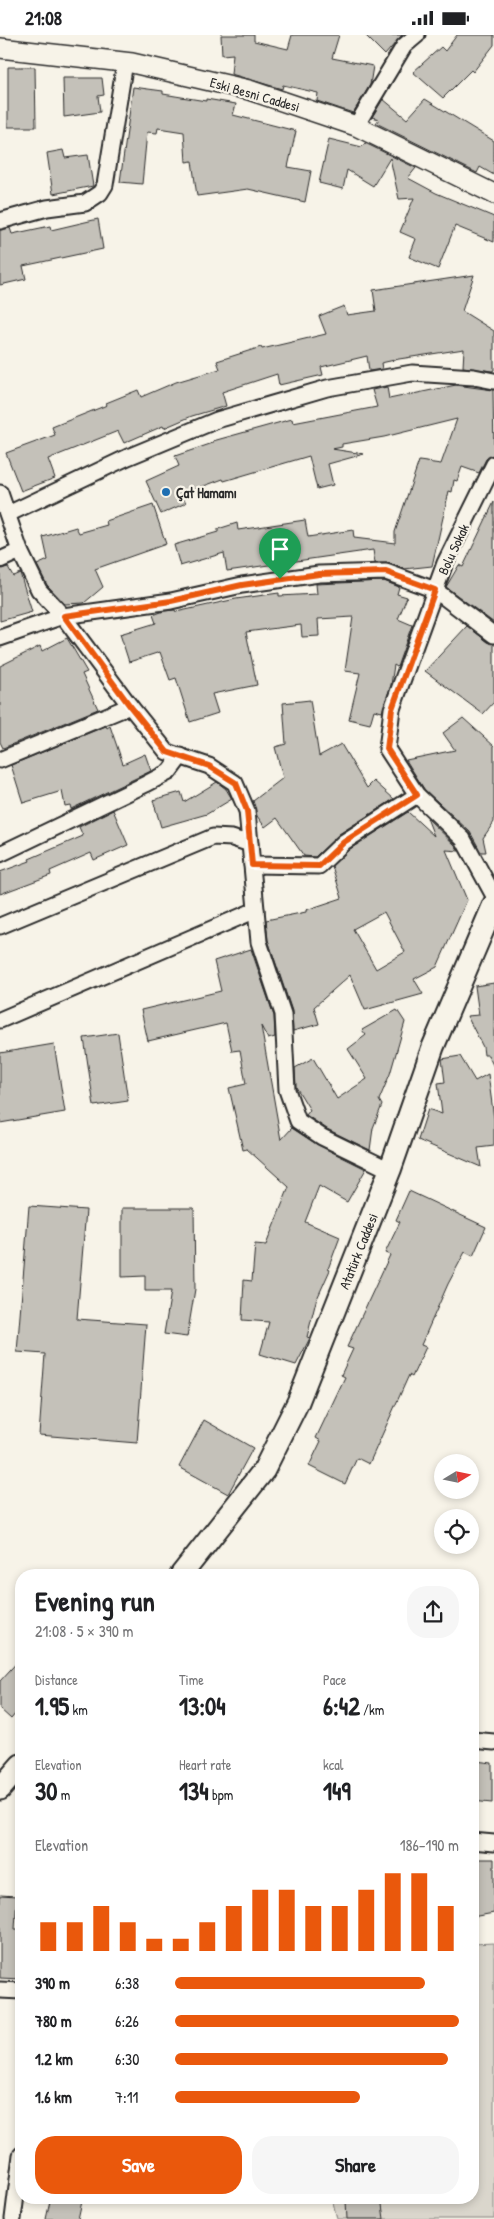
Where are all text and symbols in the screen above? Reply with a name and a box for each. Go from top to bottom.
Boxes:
text: 21:08 [25,5,62,31]
street label: Eski Besni Caddesi [208,72,302,116]
place label: Çat Hamamı [176,483,237,502]
marker: Çat Hamamı [160,486,172,498]
street label: Bolu Sokak [433,520,473,578]
pin [259,528,301,579]
icon: arrive [266,535,294,563]
street label: Atatürk Caddesi [334,1210,382,1292]
north arrow [434,1454,479,1499]
map controls [434,1454,479,1554]
button: locate [434,1509,479,1554]
text: Evening run [35,1582,155,1620]
button: share [407,1586,459,1638]
text: 21:08 · 5 × 390 m [35,1620,133,1642]
text: Distance [35,1670,78,1689]
text: Time [179,1670,204,1689]
text: Pace [323,1670,346,1689]
text: 1.95 [35,1689,69,1723]
text: 13:04 [179,1689,226,1723]
text: 6:42 [323,1689,360,1723]
text: km [69,1700,88,1719]
text: /km [360,1700,384,1719]
text: Elevation [35,1755,82,1774]
text: Heart rate [179,1755,231,1774]
text: kcal [323,1755,343,1774]
text: 30 [35,1774,57,1808]
text: 134 [179,1774,209,1808]
text: 149 [323,1774,351,1808]
text: m [57,1785,70,1804]
text: bpm [209,1785,233,1804]
text: Elevation [35,1834,88,1856]
text: 186–190 m [400,1834,459,1856]
text: 390 m [35,1972,70,1994]
text: 6:38 [115,1972,139,1994]
text: 780 m [35,2010,72,2032]
text: 6:26 [115,2010,139,2032]
text: 1.2 km [35,2048,73,2070]
text: 6:30 [115,2048,139,2070]
text: 1.6 km [35,2086,72,2108]
text: 7:11 [115,2086,138,2108]
button: Save [35,2136,242,2194]
button: Share [252,2136,459,2194]

